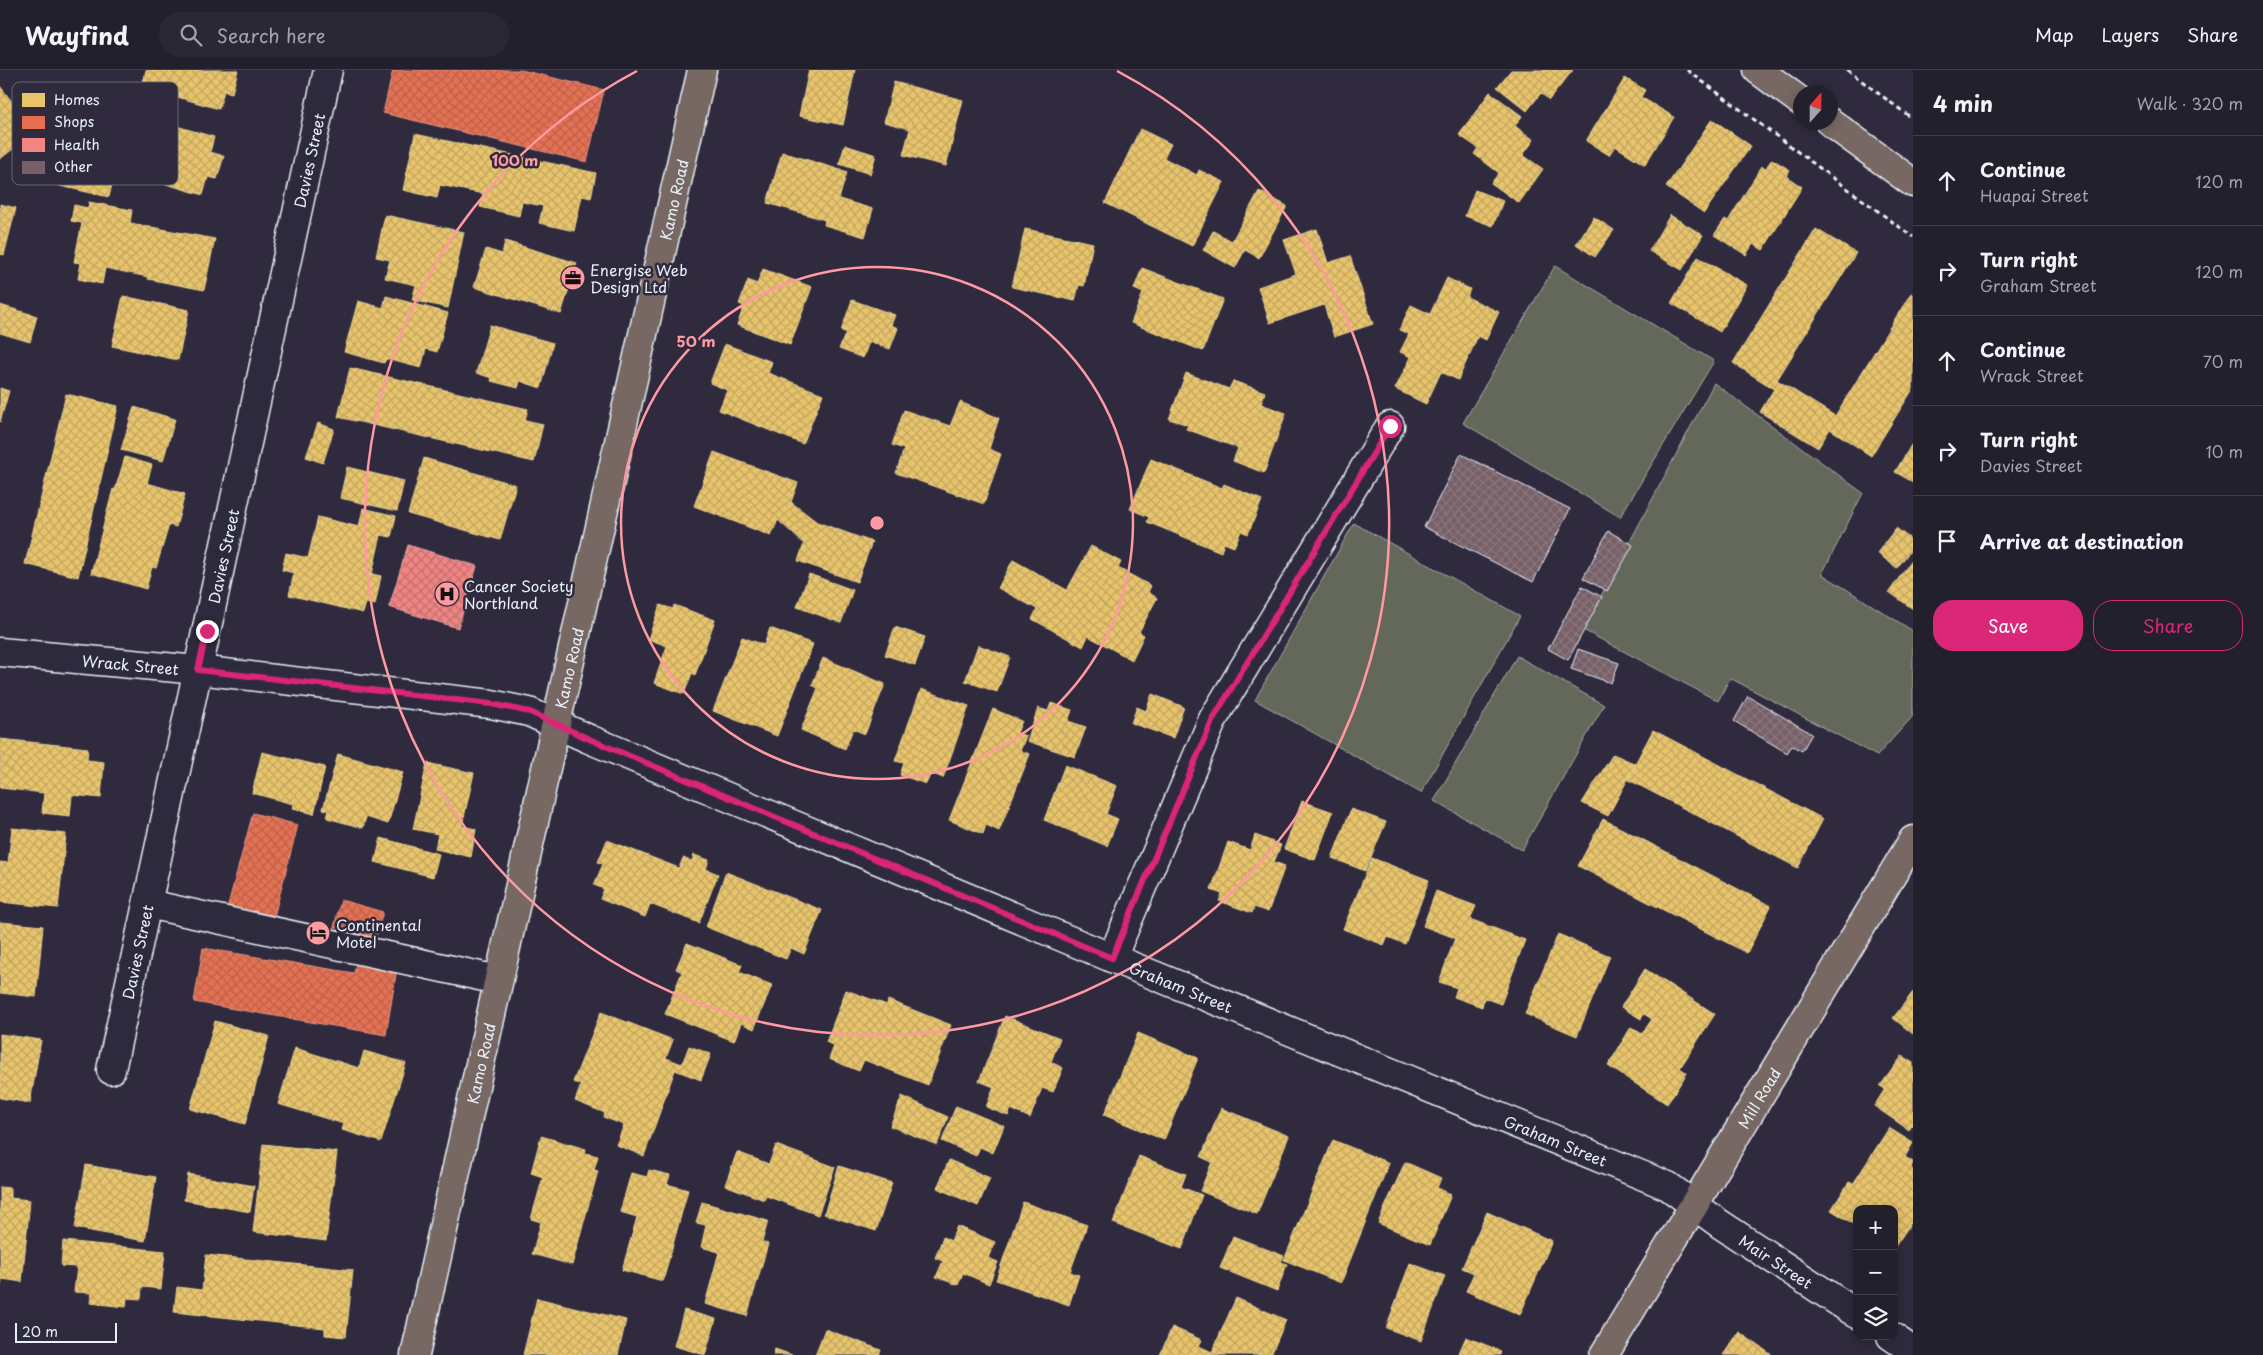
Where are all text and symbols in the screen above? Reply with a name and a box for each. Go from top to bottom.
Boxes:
search box [159,12,509,57]
text: Wayfind [25,17,129,53]
icon: search [177,21,205,49]
text: Search here [217,21,325,49]
text: Map [2035,21,2074,48]
text: Layers [2102,21,2159,48]
text: Share [2187,21,2238,48]
legend [12,82,178,185]
north arrow [1793,85,1838,130]
text: 4 min [1933,87,1993,119]
text: Homes [54,89,100,110]
text: Walk · 320 m [2137,91,2243,115]
text: Shops [54,111,94,132]
street label: Davies Street [287,111,330,210]
text: Health [54,134,100,155]
text: 100 m [492,148,538,171]
text: Continue [1980,155,2066,183]
text: Other [54,156,93,177]
street label: Kamo Road [653,157,693,242]
icon: ahead [1933,167,1961,195]
text: 120 m [2196,169,2243,193]
text: Huapai Street [1980,183,2089,207]
text: Turn right [1980,245,2078,273]
icon: right [1933,257,1961,285]
place label: Energise Web Design Ltd [590,258,687,298]
text: 120 m [2196,259,2243,283]
office icon: Energise Web Design Ltd [560,265,586,291]
text: Graham Street [1980,273,2097,297]
text: 50 m [677,329,715,352]
text: Continue [1980,335,2066,363]
icon: ahead [1933,347,1961,375]
text: 70 m [2203,349,2243,373]
text: Wrack Street [1980,363,2083,387]
route start [1379,415,1402,438]
text: Turn right [1980,425,2078,453]
icon: right [1933,437,1961,465]
text: 10 m [2206,439,2243,463]
text: Davies Street [1980,453,2082,477]
street label: Davies Street [201,507,244,605]
centre of rings [868,514,886,532]
icon: arrive [1933,527,1961,555]
text: Arrive at destination [1980,527,2184,555]
place label: Cancer Society Northland [464,574,574,614]
hospital icon: Cancer Society Northland [434,581,460,607]
button: Save [1933,600,2083,651]
button: Share [2093,600,2243,651]
route end [196,620,219,643]
street label: Kamo Road [548,625,589,711]
street label: Wrack Street [81,648,180,680]
street label: Davies Street [115,902,158,1001]
place label: Continental Motel [336,913,421,953]
hotel icon: Continental Motel [305,920,331,946]
street label: Graham Street [1126,955,1236,1018]
street label: Kamo Road [460,1020,500,1106]
street label: Mill Road [1731,1063,1786,1133]
street label: Graham Street [1501,1109,1611,1171]
map controls [1853,1205,1898,1340]
button: + [1853,1205,1898,1250]
street label: Mair Street [1735,1228,1817,1293]
button: − [1853,1250,1898,1295]
button: layers [1853,1295,1898,1340]
scale bar [15,1320,118,1343]
text: 20 m [22,1321,58,1342]

